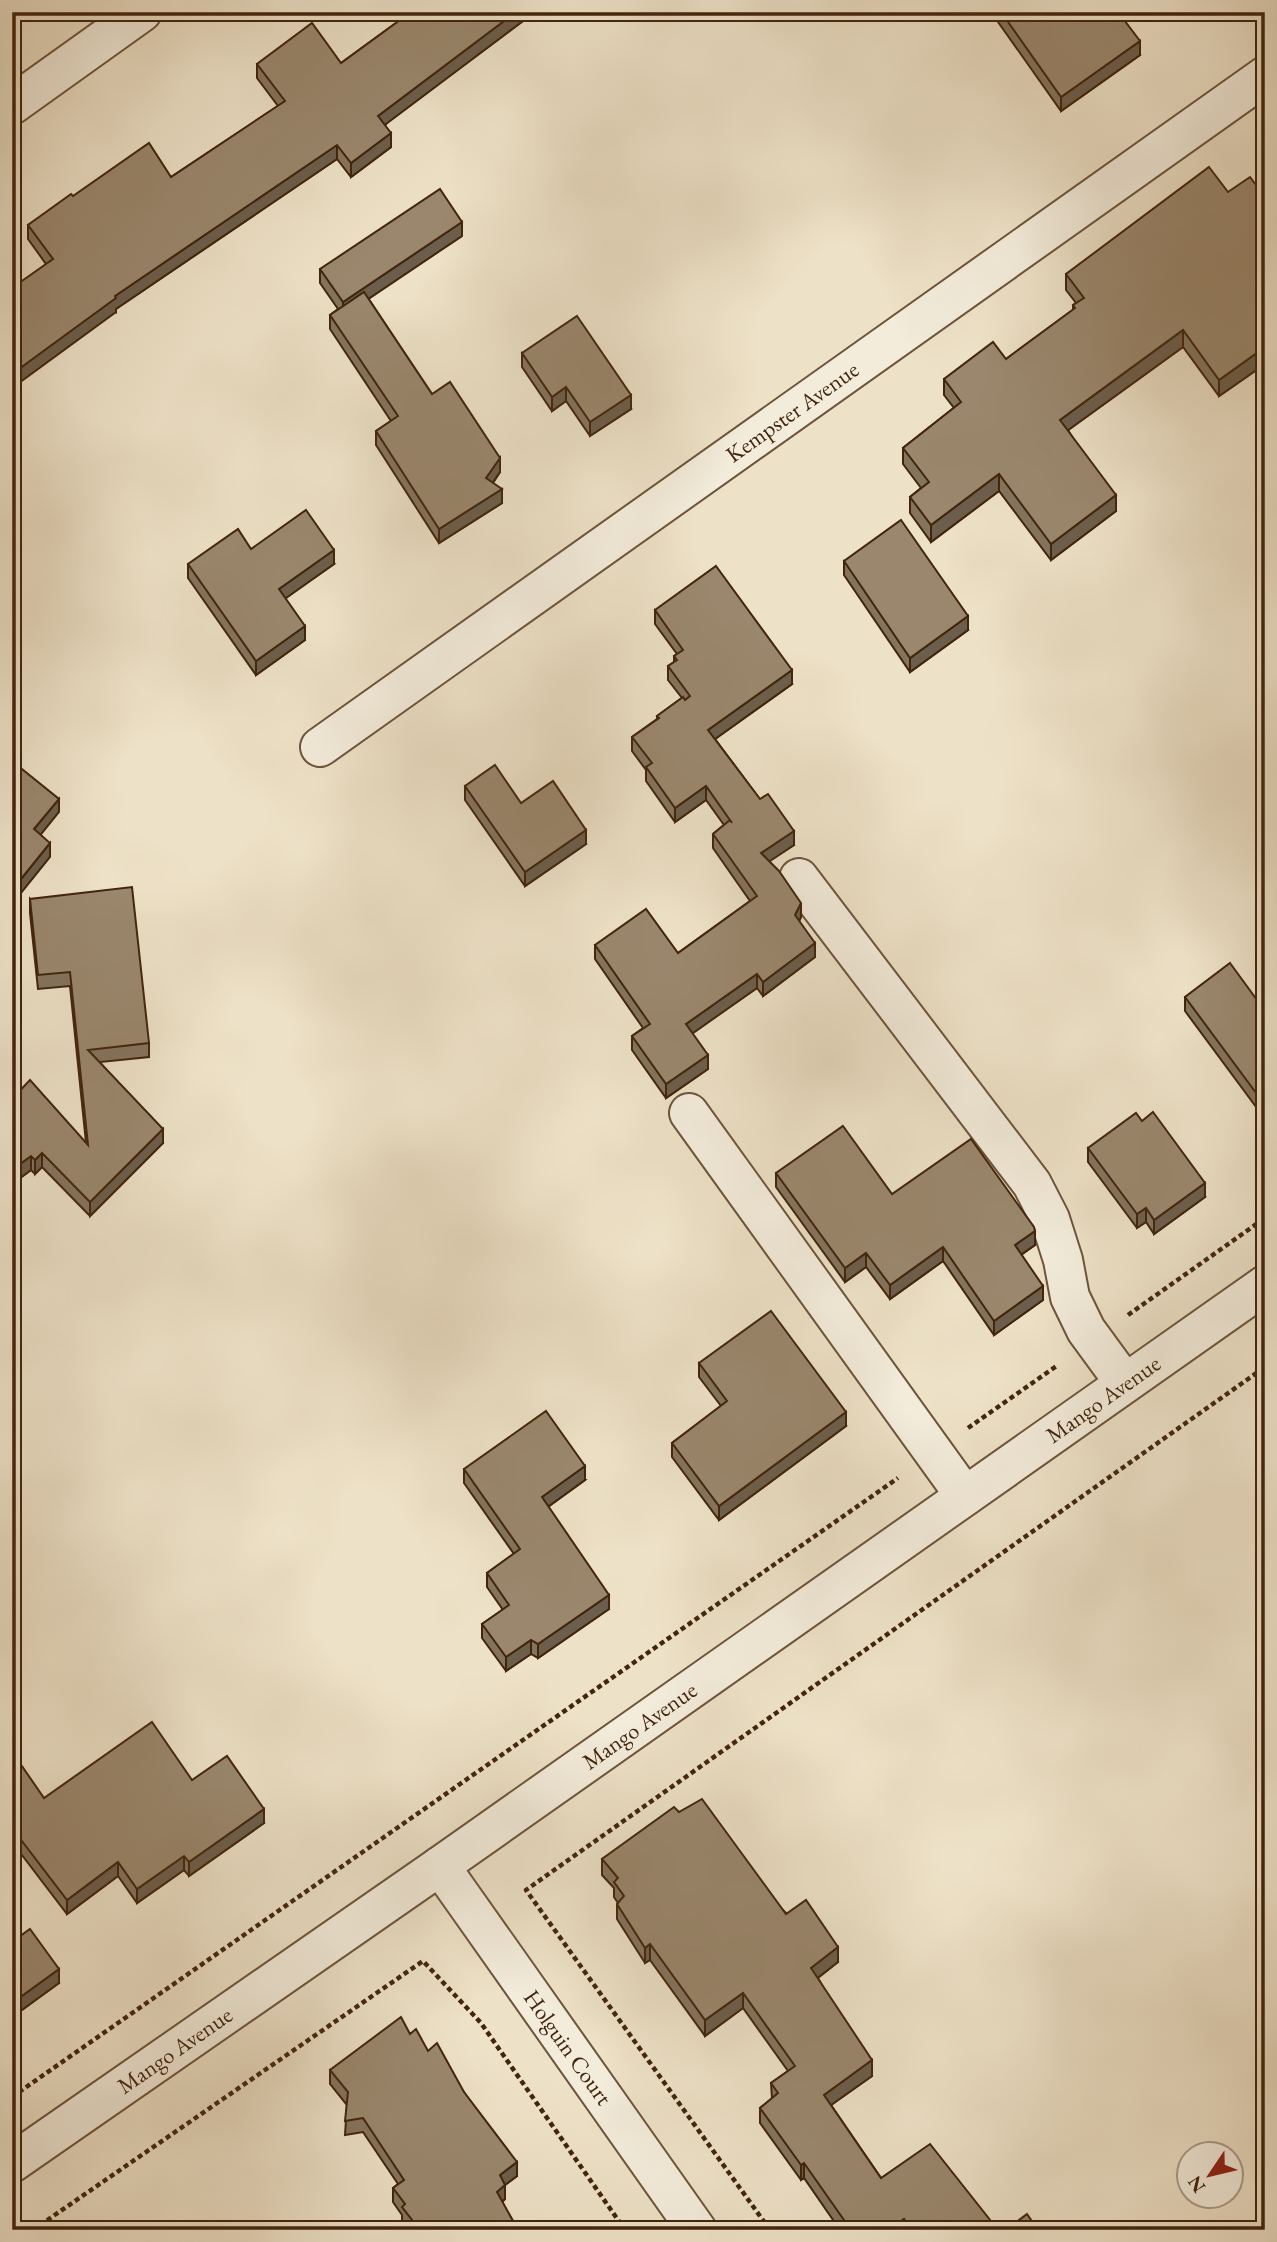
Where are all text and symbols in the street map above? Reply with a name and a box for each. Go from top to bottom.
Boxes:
street label: Kempster Avenue [720,354,865,469]
street label: Mango Avenue [1040,1348,1166,1450]
street label: Mango Avenue [576,1675,703,1776]
street label: Holguin Court [517,1984,620,2112]
street label: Mango Avenue [111,2000,238,2101]
north arrow [1176,2140,1246,2210]
text: N [1181,2170,1211,2198]

